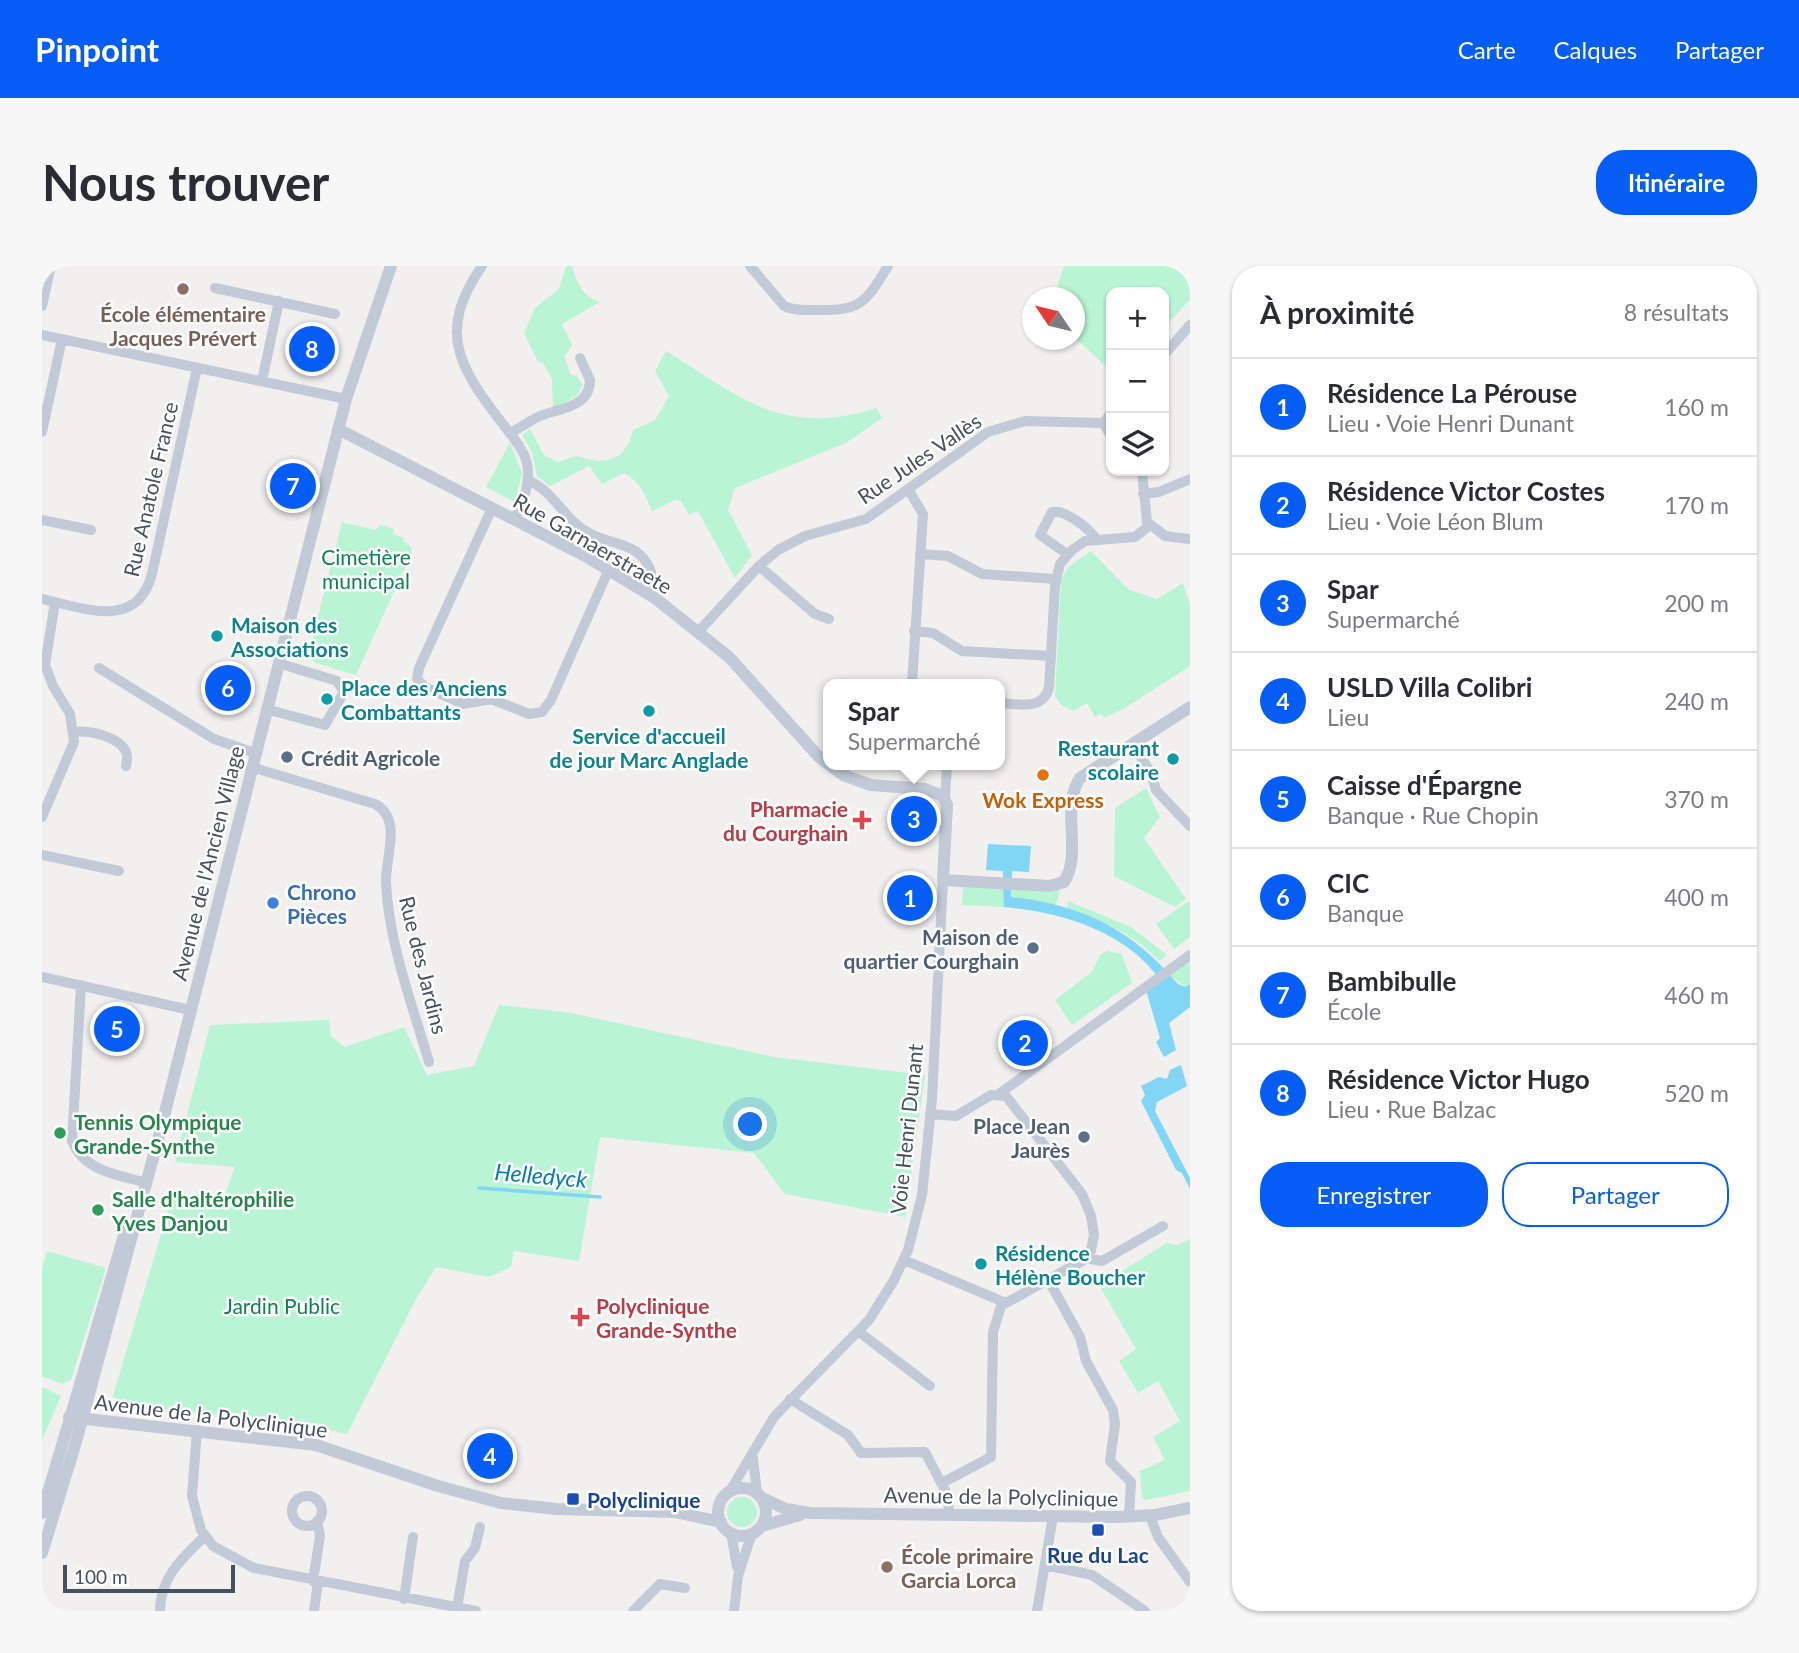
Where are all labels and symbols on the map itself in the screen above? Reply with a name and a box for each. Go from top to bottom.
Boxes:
marker: École élémentaire Jacques Prévert [175,281,191,297]
north arrow [1022,287,1085,350]
place label: École élémentaire Jacques Prévert [100,301,266,350]
pin: 8 [289,323,335,375]
street label: Rue Anatole France [118,399,182,579]
street label: Rue Jules Vallès [853,408,985,508]
pin: 7 [270,460,316,512]
street label: Rue Garnaerstraete [509,487,677,599]
park label: Cimetière municipal [321,544,411,593]
place label: Maison des Associations [230,612,349,661]
marker: Maison des Associations [209,628,225,644]
pin: 6 [205,662,251,714]
place label: Place des Anciens Combattants [341,675,507,724]
marker: Place des Anciens Combattants [319,691,335,707]
marker: Service d'accueil de jour Marc Anglade [641,703,657,719]
place label: Service d'accueil de jour Marc Anglade [550,723,748,772]
place label: Restaurant scolaire [1058,735,1159,784]
street label: Avenue de l'Ancien Village [166,743,248,983]
place label: Crédit Agricole [301,745,440,770]
marker: Crédit Agricole [279,749,295,765]
marker: Restaurant scolaire [1165,751,1181,767]
marker: Wok Express [1035,767,1051,783]
place label: Wok Express [982,787,1104,812]
pin: 3 [891,793,937,845]
place label: Pharmacie du Courghain [723,796,848,845]
marker: Pharmacie du Courghain [854,812,870,828]
pin: 1 [887,872,933,924]
place label: Chrono Pièces [287,879,356,928]
street label: Rue des Jardins [395,893,453,1037]
marker: Chrono Pièces [265,895,281,911]
place label: Maison de quartier Courghain [843,924,1019,973]
marker: Maison de quartier Courghain [1025,940,1041,956]
pin: 5 [94,1003,140,1055]
pin: 2 [1002,1017,1048,1069]
street label: Voie Henri Dunant [885,1042,927,1216]
your location [733,1107,767,1141]
place label: Tennis Olympique Grande-Synthe [74,1109,242,1158]
place label: Place Jean Jaurès [973,1113,1070,1162]
marker: Tennis Olympique Grande-Synthe [52,1125,68,1141]
marker: Place Jean Jaurès [1076,1129,1092,1145]
water label: Helledyck [494,1157,589,1193]
place label: Salle d'haltérophilie Yves Danjou [111,1186,294,1235]
marker: Salle d'haltérophilie Yves Danjou [90,1202,106,1218]
place label: Résidence Hélène Boucher [995,1240,1145,1289]
marker: Résidence Hélène Boucher [973,1256,989,1272]
park label: Jardin Public [224,1293,340,1318]
place label: Polyclinique Grande-Synthe [596,1293,737,1342]
marker: Polyclinique Grande-Synthe [570,1307,590,1327]
street label: Avenue de la Polyclinique [93,1388,329,1442]
pin: 4 [467,1430,513,1482]
street label: Avenue de la Polyclinique [883,1481,1119,1511]
place label: Polyclinique [587,1487,700,1512]
marker: Polyclinique [565,1491,581,1507]
marker: Rue du Lac [1090,1522,1106,1538]
place label: Rue du Lac [1047,1542,1149,1567]
place label: École primaire Garcia Lorca [901,1543,1034,1592]
marker: École primaire Garcia Lorca [879,1559,895,1575]
scale bar [63,1562,234,1594]

